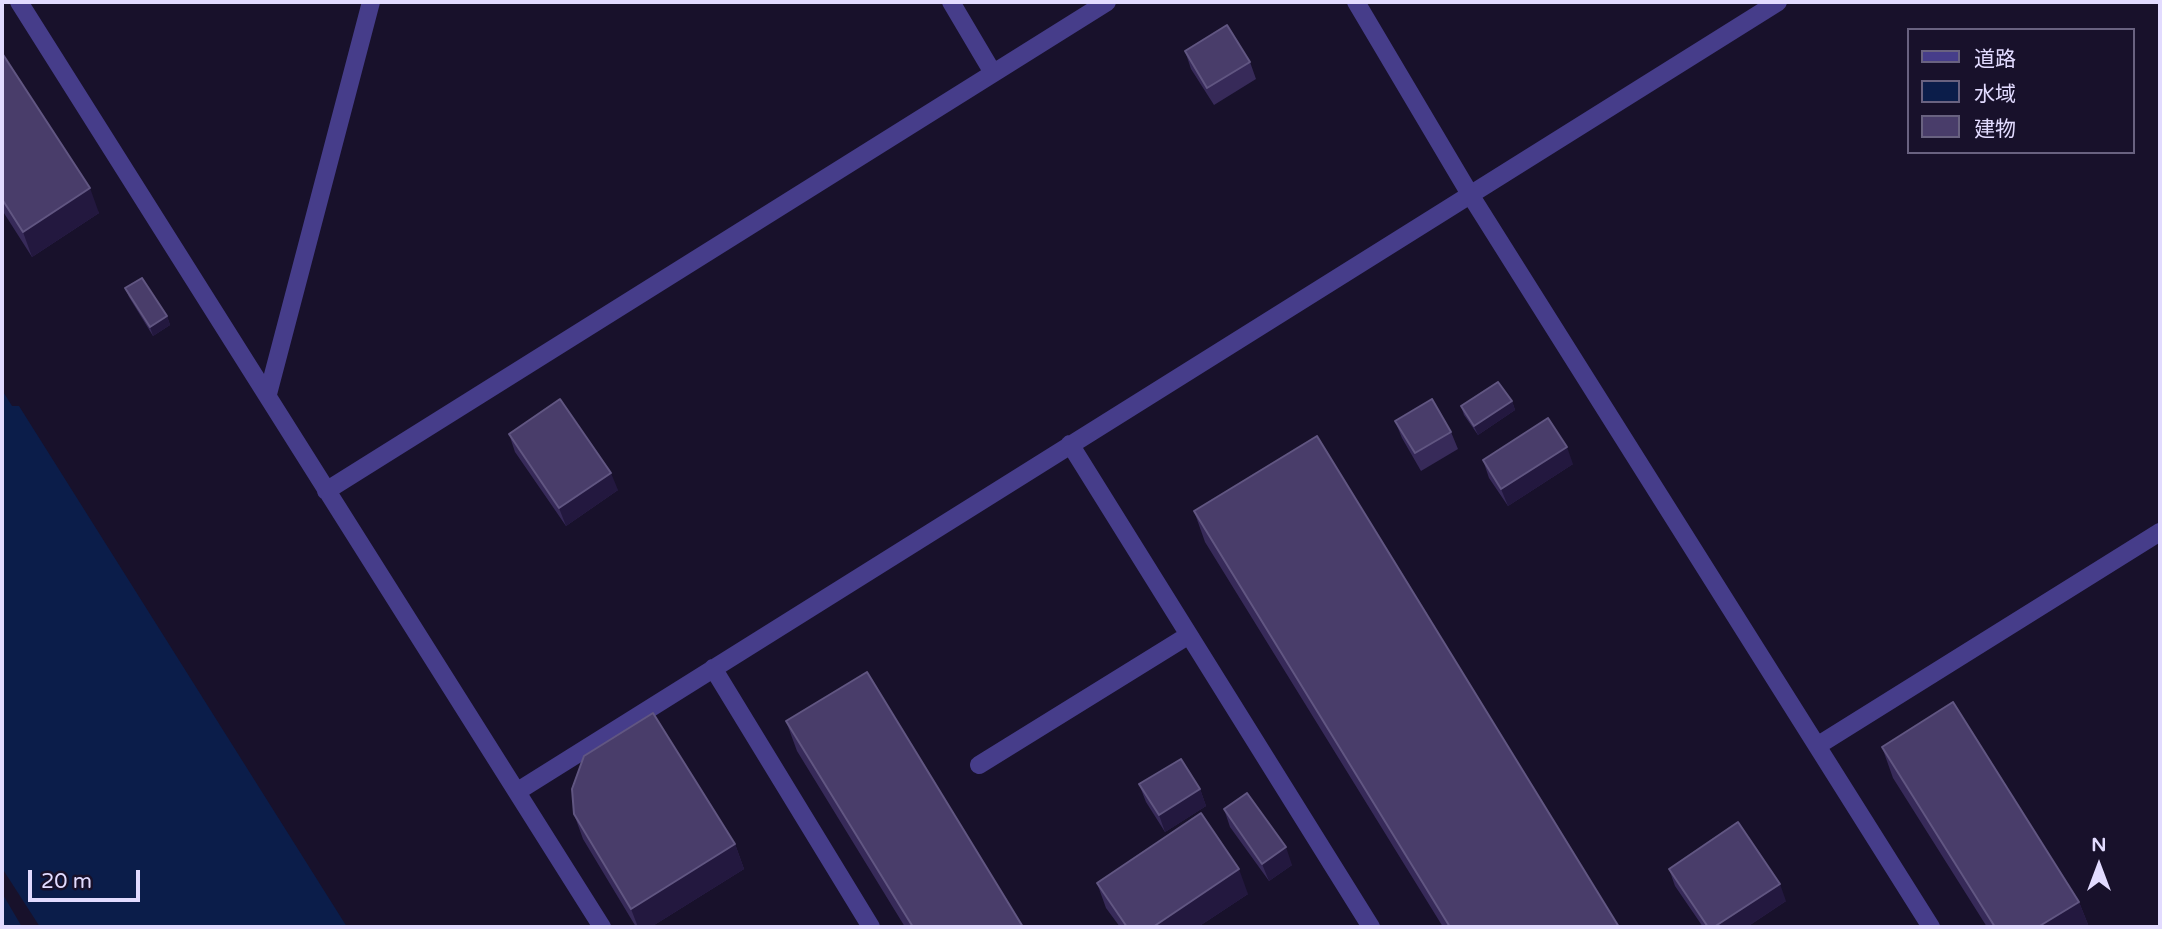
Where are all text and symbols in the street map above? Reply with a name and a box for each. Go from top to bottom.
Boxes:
legend [1906,28,2134,154]
text: 道路 [1974,47,2016,72]
text: 水域 [1974,82,2016,107]
text: 建物 [1974,117,2016,142]
north arrow [2064,831,2134,901]
text: N [2091,834,2107,856]
scale bar [32,856,144,900]
text: 20 m [41,869,92,894]

